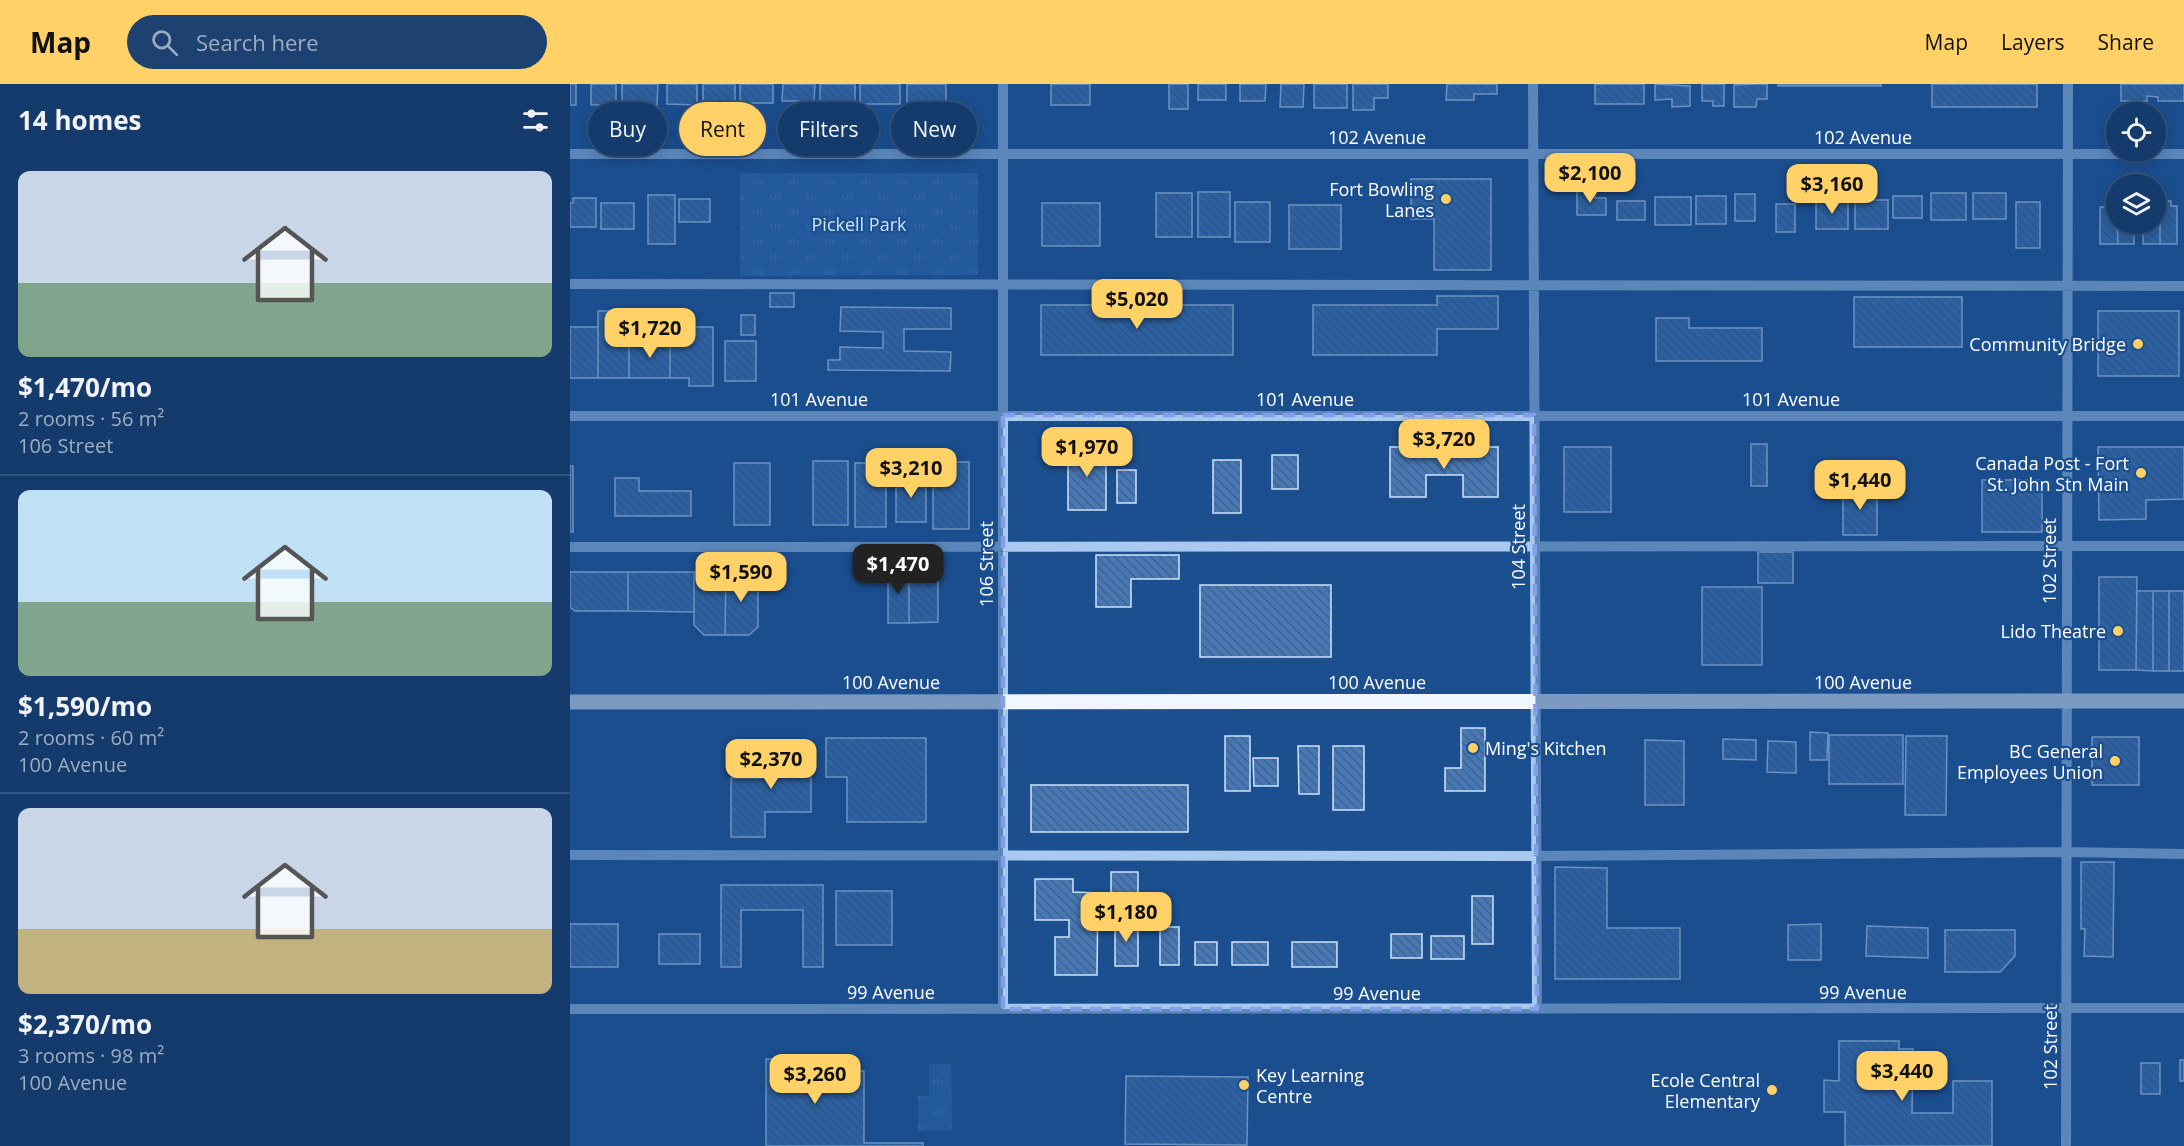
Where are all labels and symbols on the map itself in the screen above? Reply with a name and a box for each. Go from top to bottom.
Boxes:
street label: 102 Avenue [1328,125,1426,149]
street label: 102 Avenue [1814,125,1912,149]
pin: $2,100 [1541,153,1639,204]
pin: $3,160 [1783,164,1881,215]
place label: Fort Bowling Lanes [1329,177,1434,222]
marker: Fort Bowling Lanes [1439,192,1453,206]
park label: Pickell Park [812,212,907,236]
pin: $5,020 [1088,279,1186,330]
pin: $1,720 [601,308,699,359]
place label: Community Bridge [1969,332,2126,356]
marker: Community Bridge [2131,337,2145,351]
street label: 101 Avenue [770,387,868,411]
street label: 101 Avenue [1256,387,1354,411]
street label: 101 Avenue [1742,387,1840,411]
pin: $3,720 [1395,419,1493,470]
pin: $1,970 [1038,427,1136,478]
pin: $3,210 [862,448,960,499]
place label: Canada Post - Fort St. John Stn Main [1975,451,2129,496]
pin: $1,440 [1811,460,1909,511]
marker: Canada Post - Fort St. John Stn Main [2134,466,2148,480]
street label: 104 Street [1506,504,1530,590]
street label: 102 Street [2037,518,2061,604]
street label: 106 Street [974,521,998,607]
pin: $1,470 [849,544,947,595]
pin: $1,590 [692,552,790,603]
place label: Lido Theatre [2001,619,2106,643]
marker: Lido Theatre [2111,624,2125,638]
street label: 100 Avenue [842,670,940,694]
street label: 100 Avenue [1328,670,1426,694]
street label: 100 Avenue [1814,670,1912,694]
place label: Ming's Kitchen [1485,736,1607,760]
pin: $2,370 [722,739,820,790]
place label: BC General Employees Union [1957,739,2103,784]
marker: Ming's Kitchen [1466,741,1480,755]
marker: BC General Employees Union [2108,754,2122,768]
pin: $1,180 [1077,892,1175,943]
street label: 99 Avenue [847,980,935,1004]
street label: 99 Avenue [1819,980,1907,1004]
street label: 99 Avenue [1333,981,1421,1005]
street label: 102 Street [2038,1004,2062,1090]
pin: $3,440 [1853,1051,1951,1102]
pin: $3,260 [766,1054,864,1105]
place label: Key Learning Centre [1256,1063,1364,1108]
place label: Ecole Central Elementary [1650,1068,1761,1113]
marker: Key Learning Centre [1237,1078,1251,1092]
marker: Ecole Central Elementary [1765,1083,1779,1097]

